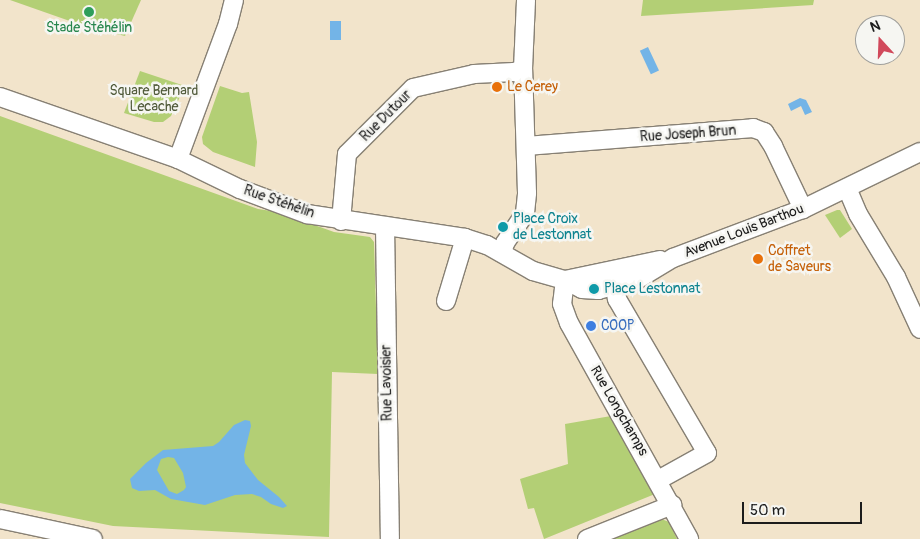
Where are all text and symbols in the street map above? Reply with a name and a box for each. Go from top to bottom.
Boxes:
marker: Stade Stéhélin [83,6,95,18]
north arrow [855,15,905,65]
text: N [868,17,882,36]
place label: Stade Stéhélin [46,20,132,36]
place label: Le Cerey [507,79,558,95]
marker: Le Cerey [491,81,503,93]
park label: Square Bernard Lecache [110,83,198,115]
street label: Rue Dutour [357,87,415,145]
street label: Rue Joseph Brun [639,122,737,146]
street label: Rue Stéhélin [241,182,317,222]
street label: Avenue Louis Barthou [682,200,806,262]
place label: Place Croix de Lestonnat [513,211,592,243]
marker: Place Croix de Lestonnat [497,221,509,233]
place label: Coffret de Saveurs [768,243,831,276]
marker: Coffret de Saveurs [752,253,764,265]
place label: Place Lestonnat [604,281,700,297]
marker: Place Lestonnat [588,283,600,295]
place label: COOP [601,318,635,334]
marker: COOP [585,320,597,332]
street label: Rue Lavoisier [378,345,396,421]
street label: Rue Longchamps [587,363,651,459]
scale bar [745,492,865,524]
text: 50 m [750,501,785,520]

